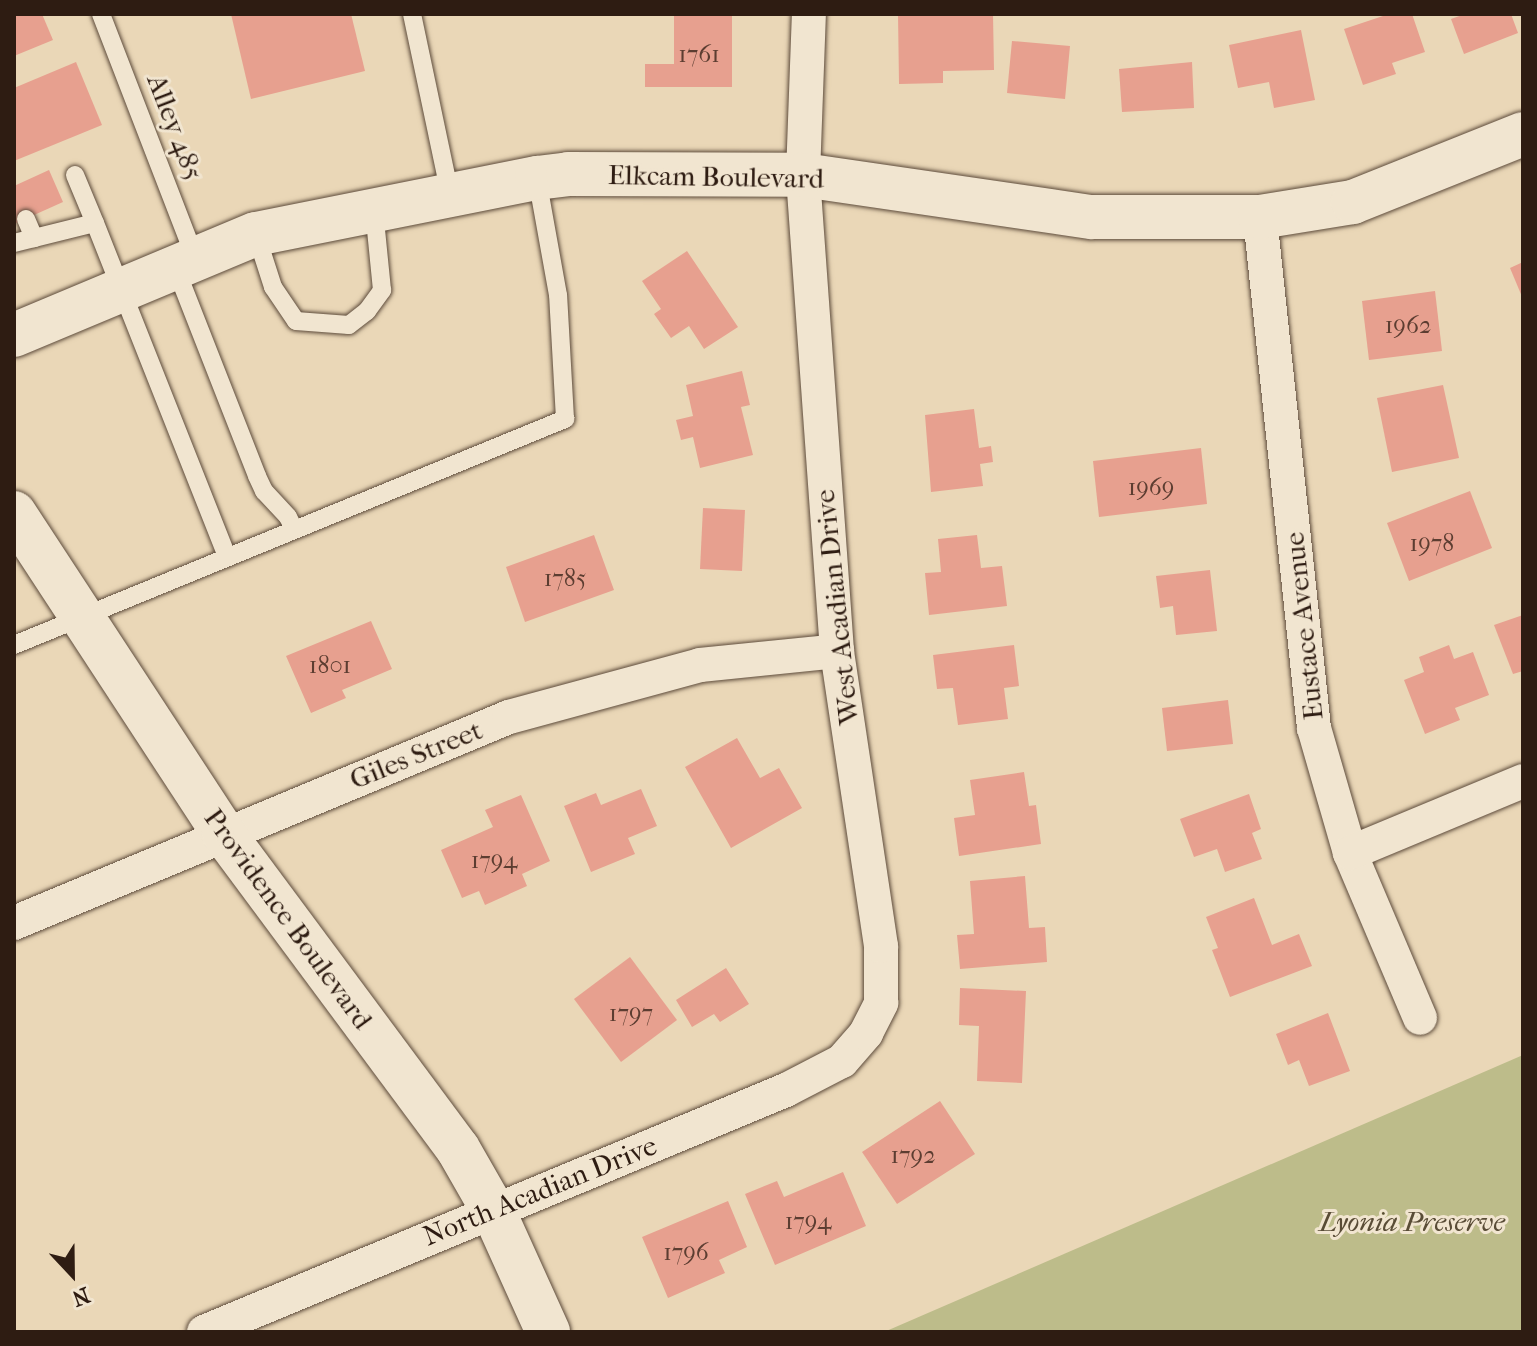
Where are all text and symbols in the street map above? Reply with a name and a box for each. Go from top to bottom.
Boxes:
house number: 1761 [678,41,720,69]
street label: Alley 485 [140,69,210,185]
street label: Elkcam Boulevard [608,158,824,196]
house number: 1962 [1385,312,1431,340]
house number: 1969 [1128,474,1174,502]
street label: West Acadian Drive [808,488,866,726]
street label: Eustace Avenue [1277,530,1331,722]
house number: 1978 [1410,530,1454,558]
house number: 1785 [544,565,586,593]
house number: 1801 [309,652,351,680]
street label: Giles Street [345,713,487,797]
street label: Providence Boulevard [197,802,379,1036]
house number: 1794 [471,847,517,875]
house number: 1797 [609,1000,653,1028]
street label: North Acadian Drive [418,1129,662,1253]
house number: 1792 [890,1142,936,1170]
park label: Lyonia Preserve [1319,1205,1505,1239]
house number: 1794 [785,1208,831,1236]
north arrow [32,1234,112,1314]
house number: 1796 [663,1239,709,1267]
text: N [68,1281,94,1311]

